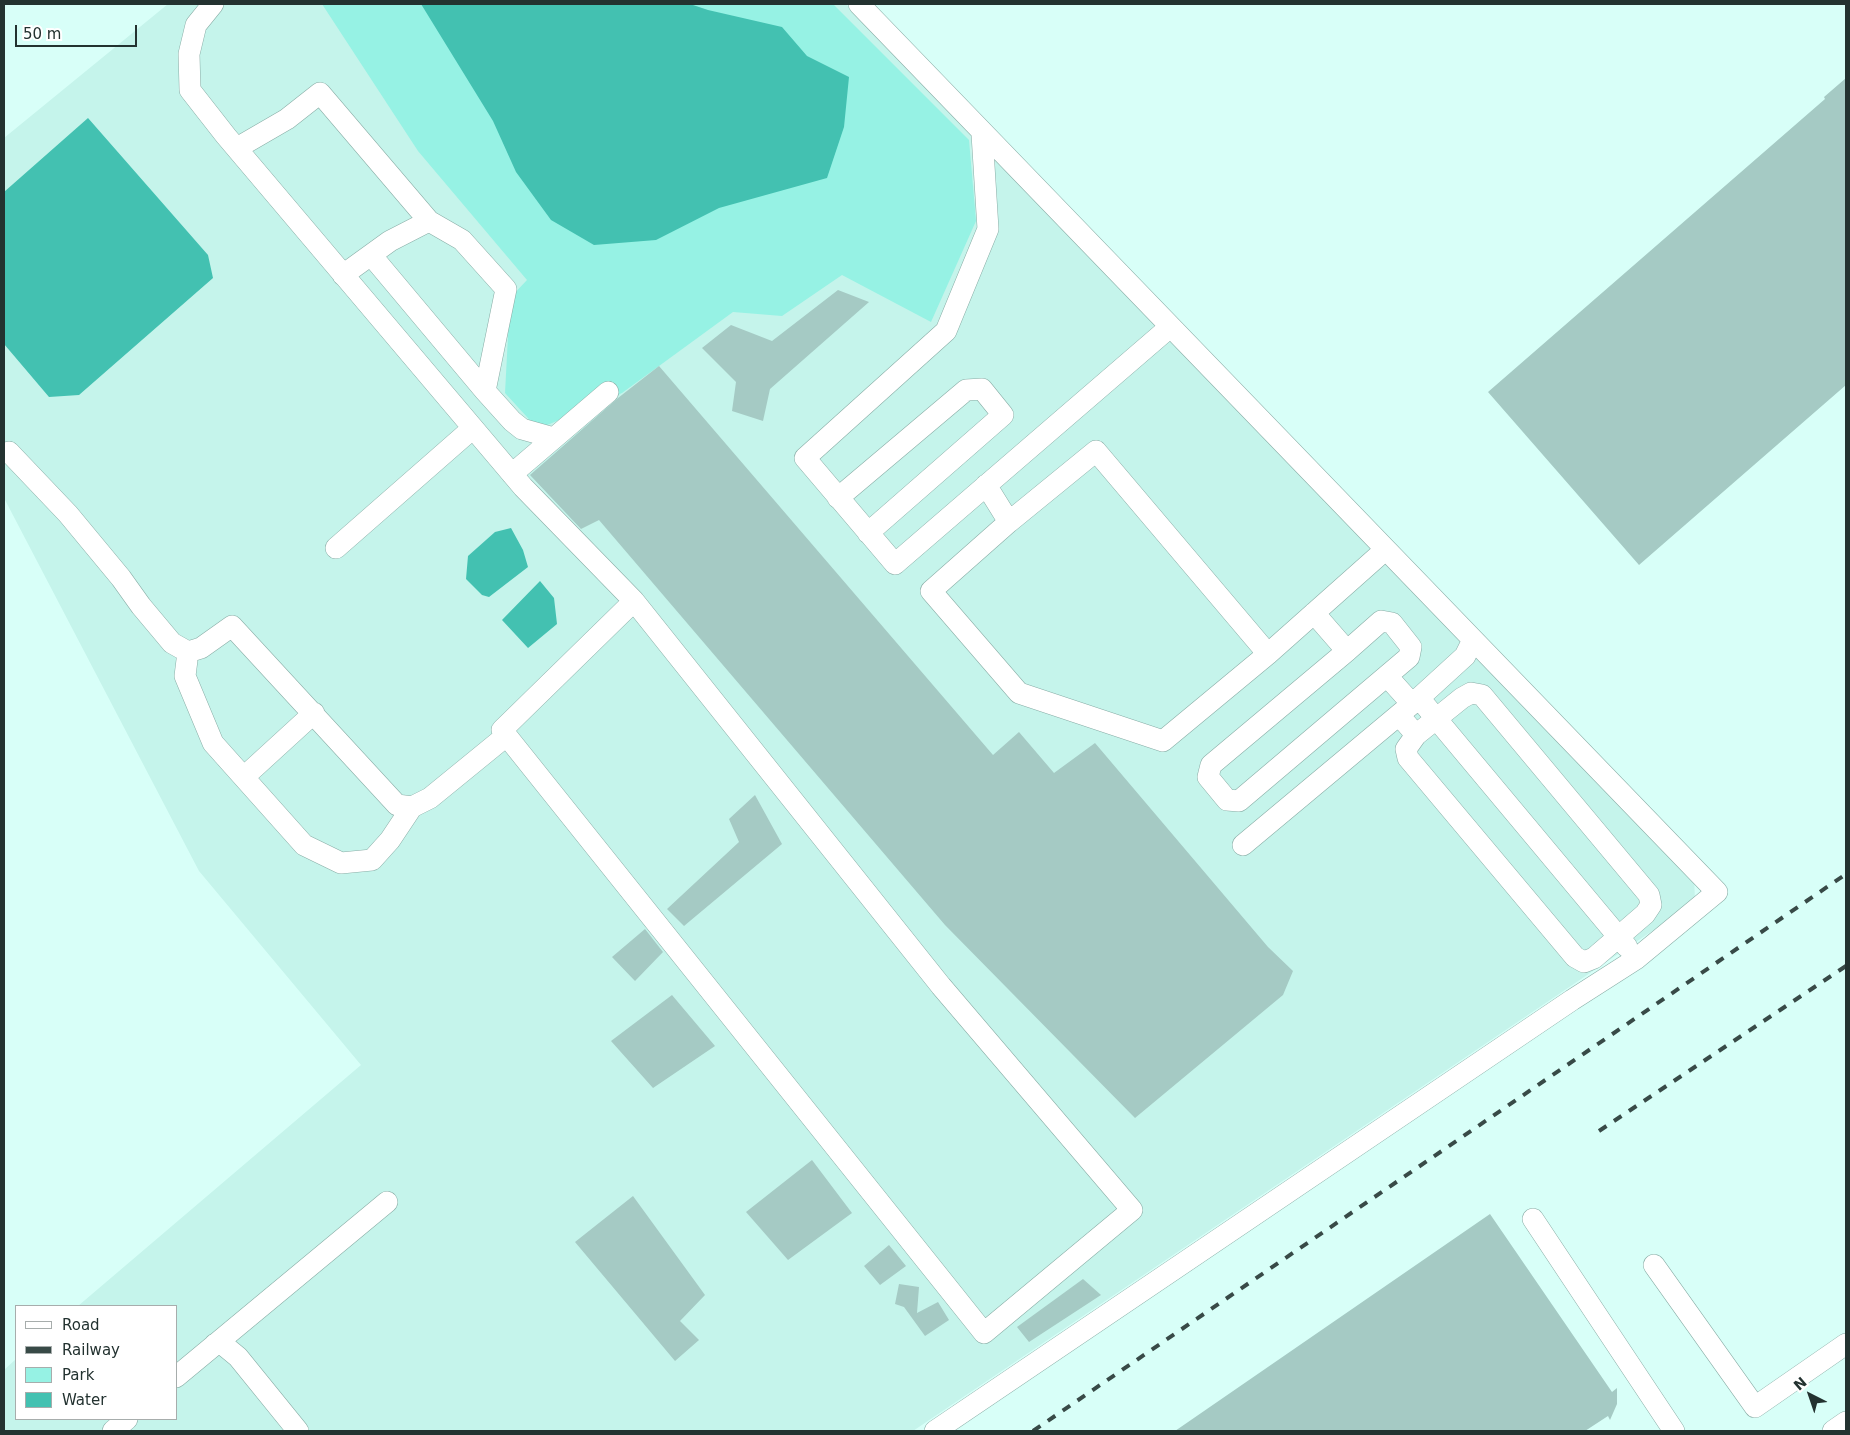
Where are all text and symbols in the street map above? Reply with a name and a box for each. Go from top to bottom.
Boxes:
scale bar [18,15,140,47]
text: 50 m [23,25,61,43]
legend [15,1305,178,1420]
text: Road [62,1316,100,1334]
text: Railway [62,1341,120,1359]
text: Park [62,1366,94,1384]
north arrow [1785,1370,1835,1420]
text: N [1790,1374,1810,1394]
text: Water [62,1391,106,1409]

